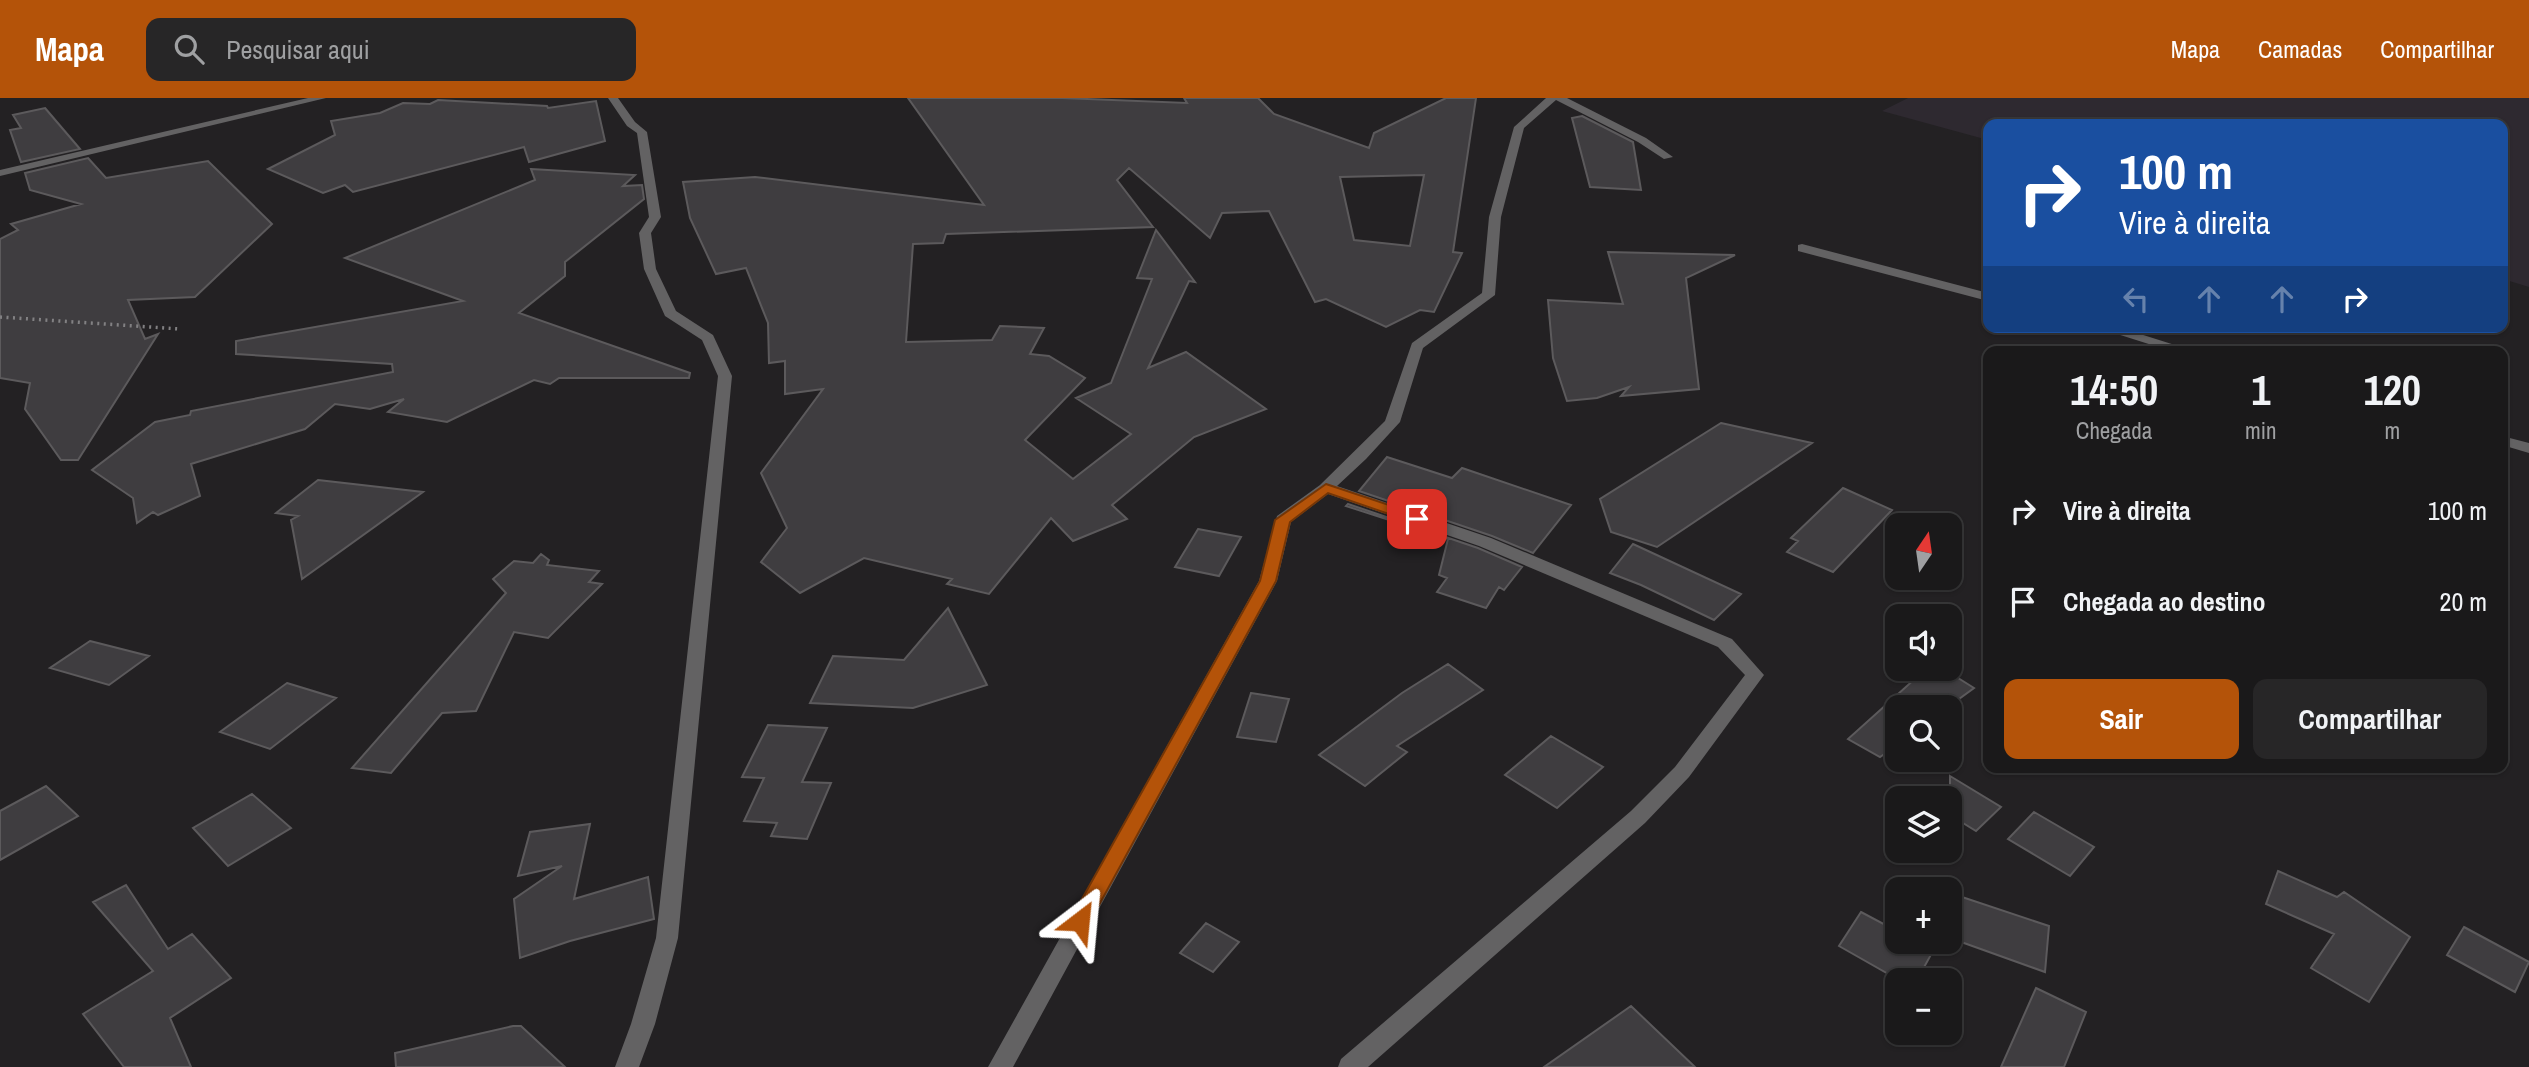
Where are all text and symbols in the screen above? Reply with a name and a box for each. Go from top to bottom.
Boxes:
search box [146,18,636,81]
text: Mapa [35,27,104,71]
icon: search [170,30,208,68]
text: Pesquisar aqui [226,32,370,67]
text: Mapa [2171,33,2220,65]
text: Camadas [2258,33,2342,65]
text: Compartilhar [2380,33,2494,65]
text: 100 m [2119,138,2233,204]
icon: right [2004,147,2095,238]
text: Vire à direita [2119,201,2270,244]
icon: left [2117,280,2155,318]
icon: ahead [2190,280,2228,318]
icon: ahead [2263,280,2301,318]
icon: right [2336,280,2374,318]
text: 14:50 [2070,362,2158,418]
text: 1 [2251,362,2270,418]
text: 120 [2364,362,2421,418]
text: Chegada [2076,415,2152,446]
text: min [2245,415,2277,446]
text: m [2384,415,2400,446]
pin [1387,489,1447,549]
icon: right [2004,492,2042,530]
text: Vire à direita [2063,493,2191,528]
text: 100 m [2428,493,2487,528]
icon: arrive [1398,500,1436,538]
north arrow [1885,513,1962,590]
map controls [1885,513,1962,1045]
icon: arrive [2004,583,2042,621]
text: Chegada ao destino [2063,584,2266,619]
text: 20 m [2440,584,2487,619]
button: sound [1885,604,1962,681]
button: Sair [2004,679,2239,759]
button: Compartilhar [2253,679,2487,759]
button: search [1885,695,1962,772]
button: layers [1885,786,1962,863]
button: + [1885,877,1962,954]
position arrow [1043,884,1117,958]
button: − [1885,968,1962,1045]

